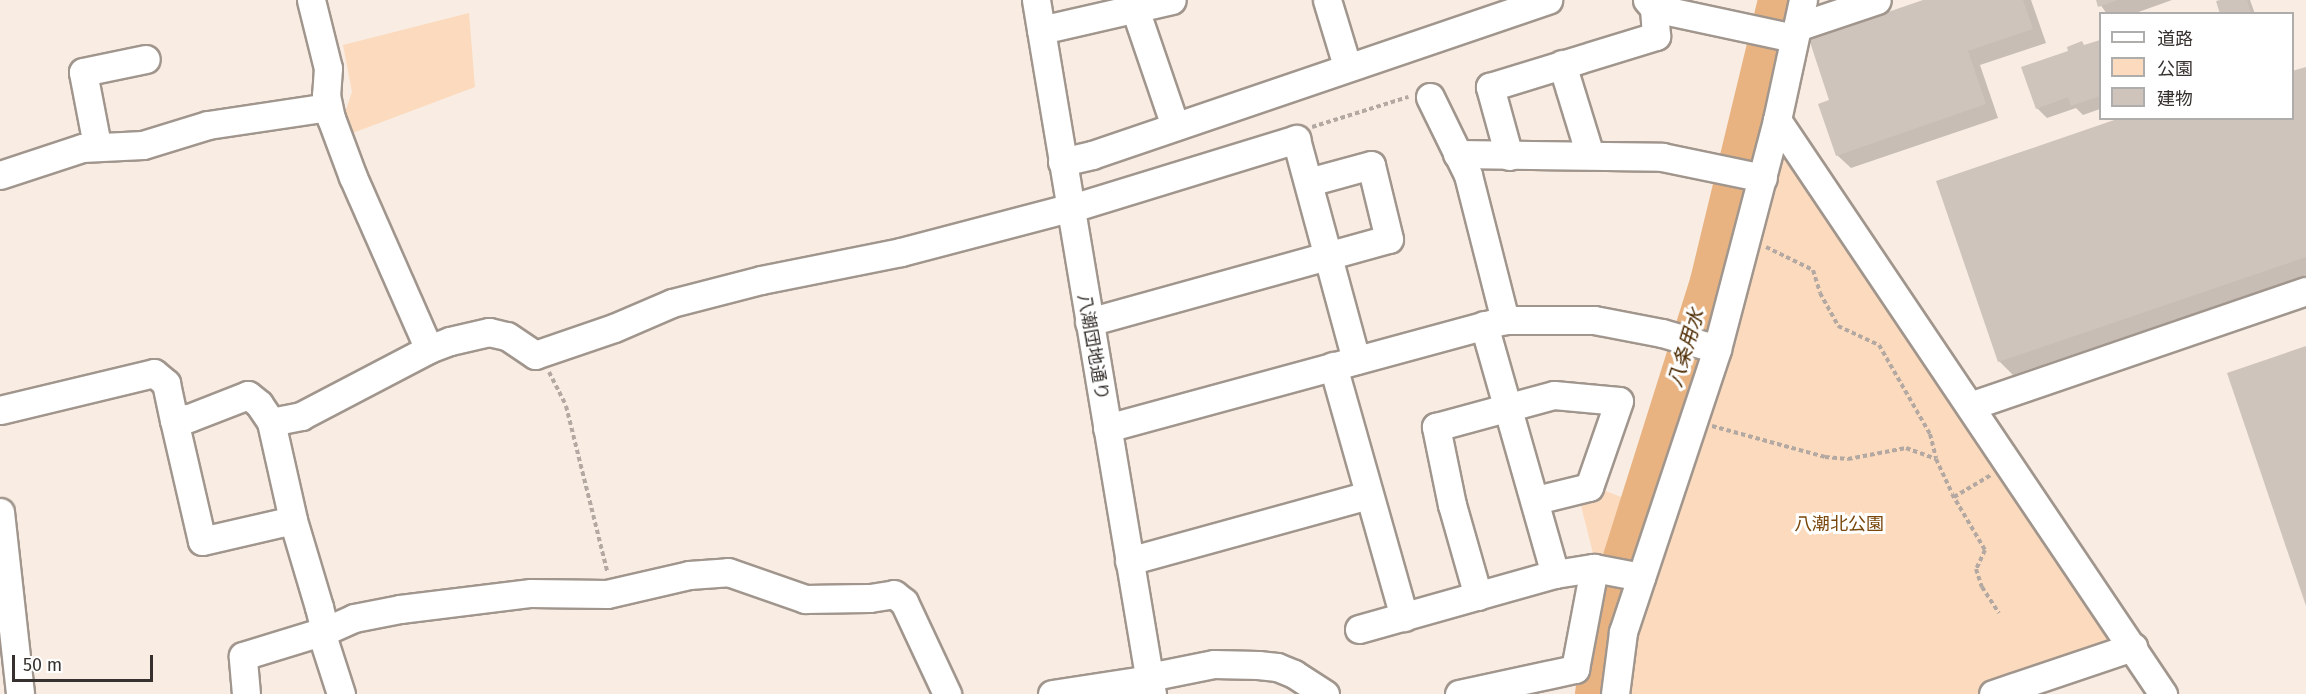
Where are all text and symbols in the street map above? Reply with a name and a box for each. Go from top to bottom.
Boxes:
legend [2099,12,2294,120]
text: 道路 [2157,28,2193,50]
text: 公園 [2157,58,2193,80]
text: 建物 [2157,88,2193,110]
street label: 八潮団地通り [1073,292,1113,402]
water label: 八条用水 [1663,306,1709,390]
park label: 八潮北公園 [1794,513,1884,535]
scale bar [15,643,156,681]
text: 50 m [23,654,62,676]

